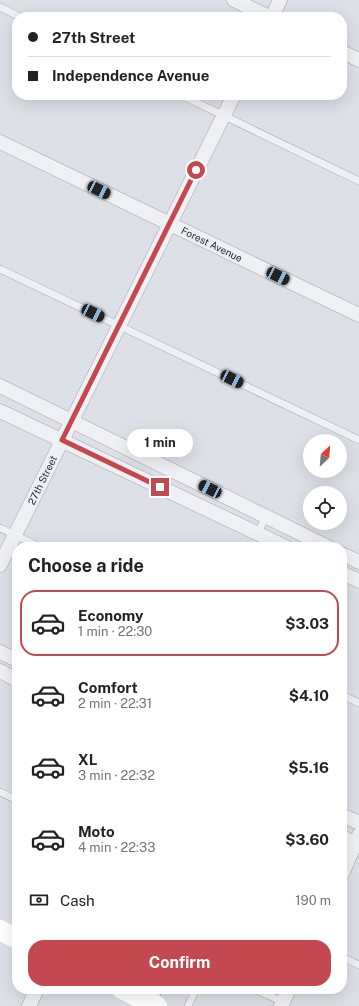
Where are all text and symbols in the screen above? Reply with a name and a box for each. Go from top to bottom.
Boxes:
text: 27th Street [52,29,135,46]
text: Independence Avenue [52,67,209,84]
route start [187,161,205,179]
car [86,179,112,201]
street label: Forest Avenue [179,224,245,264]
car [265,265,291,287]
car [80,302,106,324]
car [219,368,245,390]
callout: 1 min [127,429,193,457]
north arrow [303,434,347,478]
map controls [303,434,347,530]
text: 1 min [144,435,176,450]
street label: 27th Street [25,453,59,507]
route end [151,478,169,496]
car [197,478,223,500]
button: locate [303,486,347,530]
text: Choose a ride [28,555,144,576]
icon: car [30,605,66,641]
text: Economy [78,607,143,624]
text: $3.03 [285,615,329,632]
text: 1 min · 22:30 [78,624,152,639]
icon: car [30,677,66,713]
text: Comfort [78,679,138,696]
text: $4.10 [289,687,329,704]
text: 2 min · 22:31 [78,696,152,711]
icon: car [30,749,66,785]
text: XL [78,751,97,768]
text: $5.16 [288,759,329,776]
text: 3 min · 22:32 [78,768,155,783]
icon: car [30,821,66,857]
text: Moto [78,823,115,840]
text: $3.60 [285,831,329,848]
text: 4 min · 22:33 [78,840,155,855]
icon: cash [28,889,50,911]
text: Cash [60,892,95,909]
text: 190 m [295,893,331,908]
button: Confirm [28,940,331,986]

